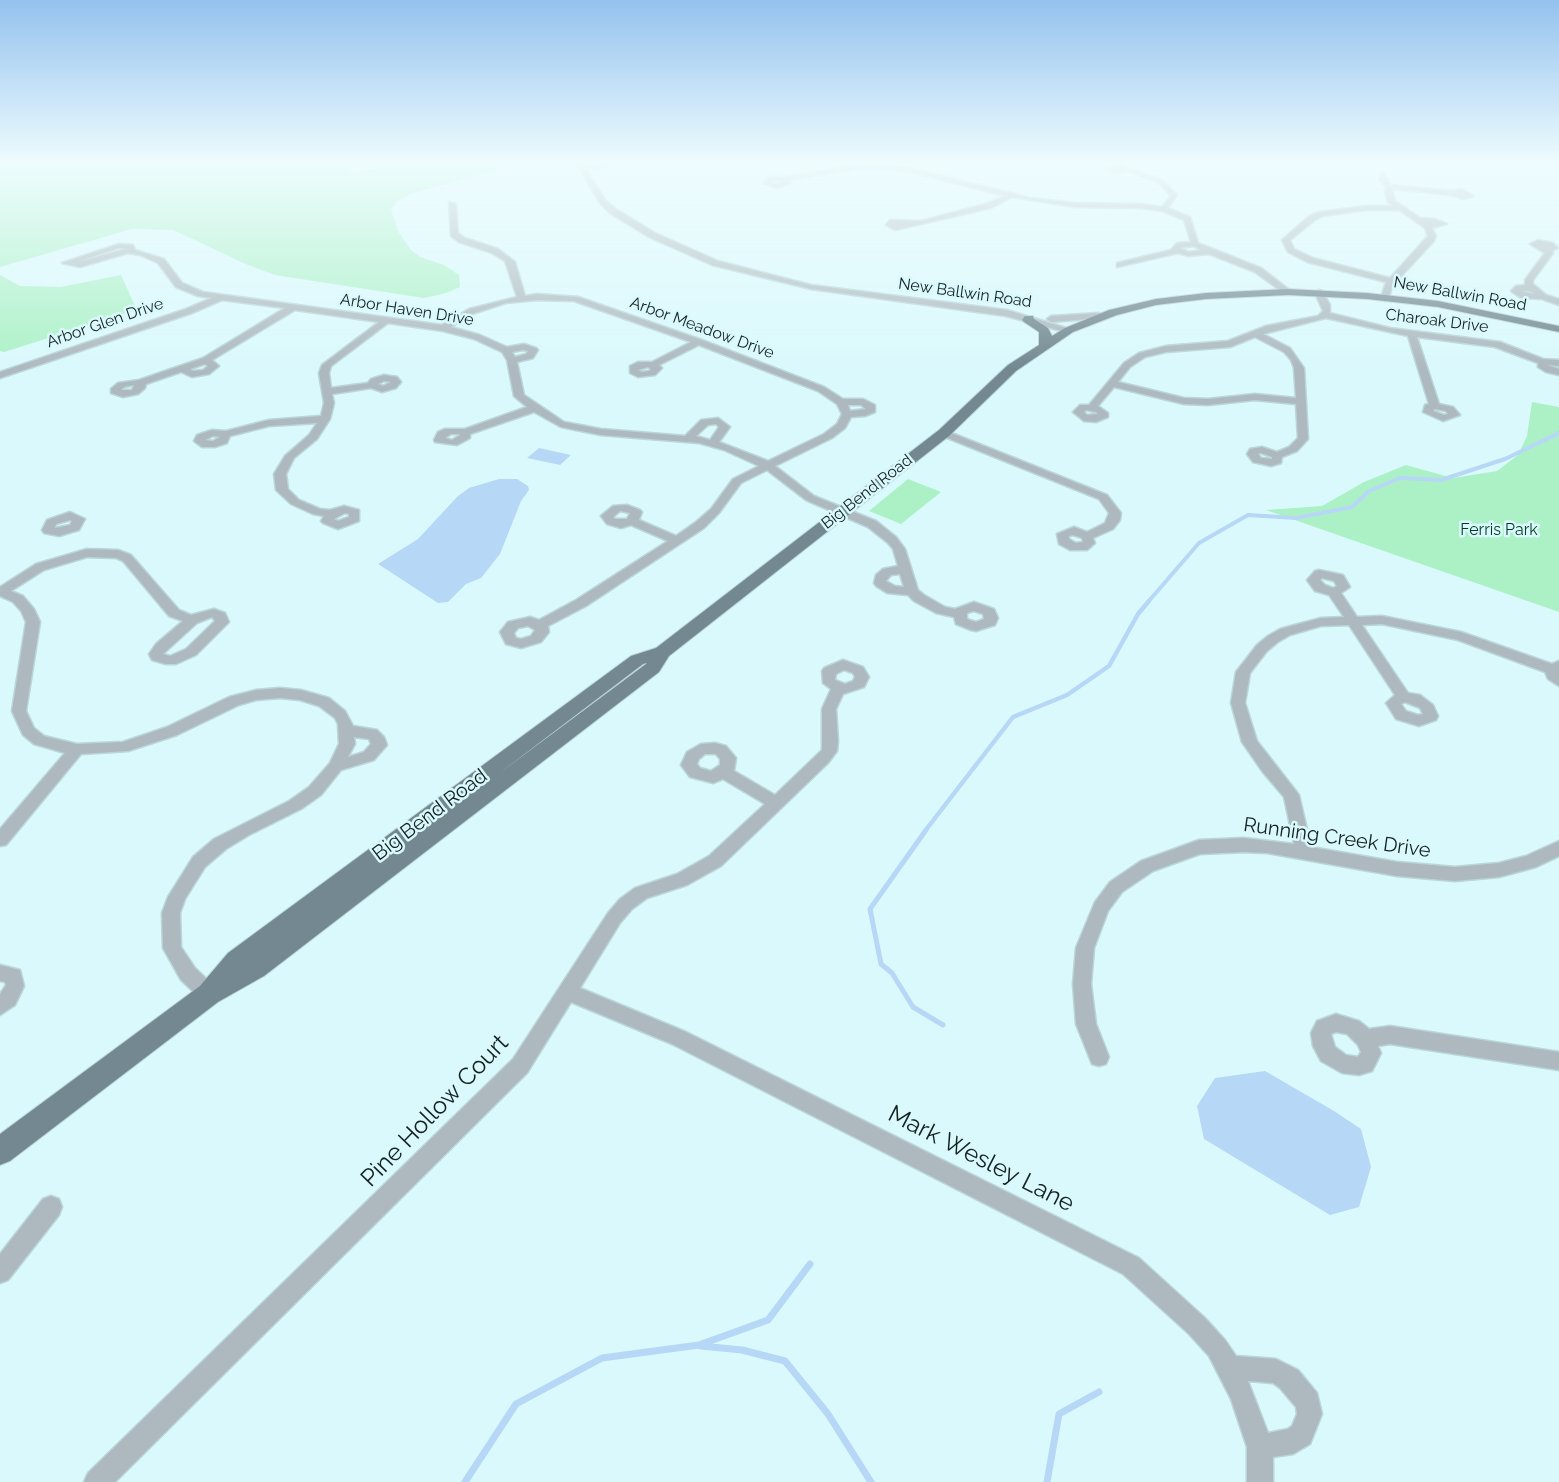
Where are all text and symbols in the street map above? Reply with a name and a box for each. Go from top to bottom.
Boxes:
street label: New Ballwin Road [1392,273,1528,315]
street label: New Ballwin Road [897,274,1033,312]
street label: Arbor Haven Drive [339,290,475,330]
street label: Arbor Meadow Drive [627,293,777,363]
street label: Arbor Glen Drive [44,294,166,352]
street label: Charoak Drive [1385,305,1489,337]
street label: Big Bend Road [818,451,916,533]
park label: Ferris Park [1460,520,1538,540]
street label: Big Bend Road [368,764,492,866]
street label: Running Creek Drive [1242,813,1432,863]
street label: Pine Hollow Court [355,1029,515,1193]
street label: Mark Wesley Lane [883,1100,1079,1218]

